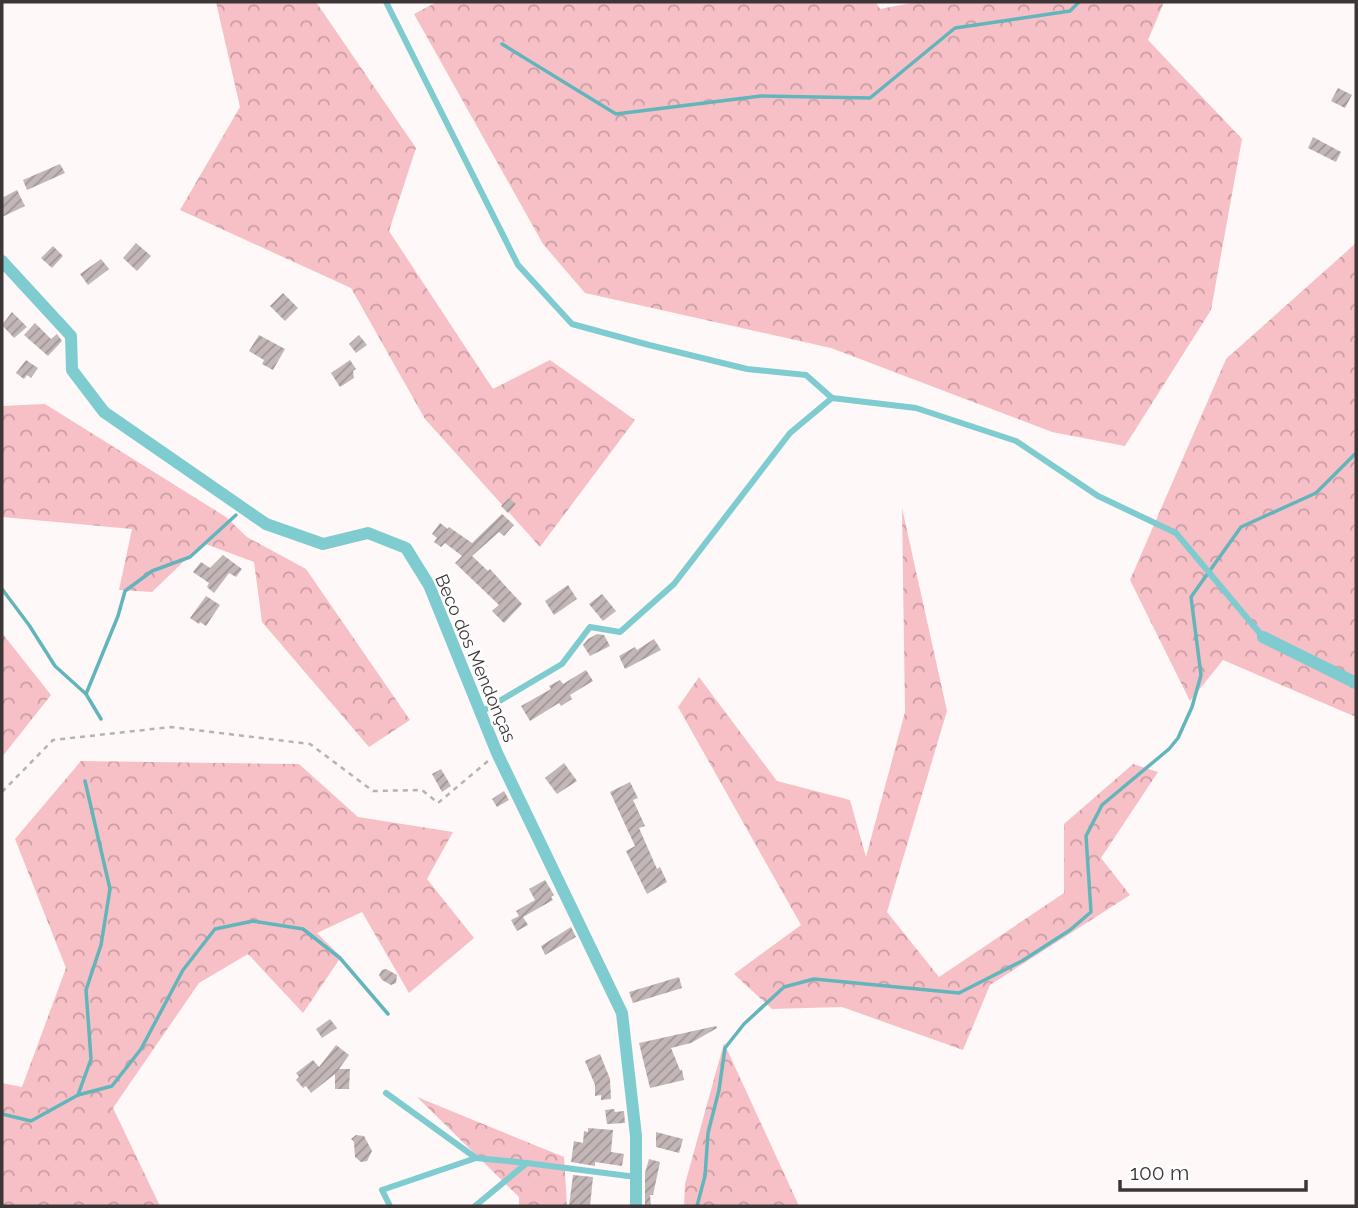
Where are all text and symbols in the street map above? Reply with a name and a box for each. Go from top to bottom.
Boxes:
street label: Beco dos Mendonças [431,571,521,745]
scale bar [1120,1148,1306,1192]
text: 100 m [1130,1160,1189,1185]

